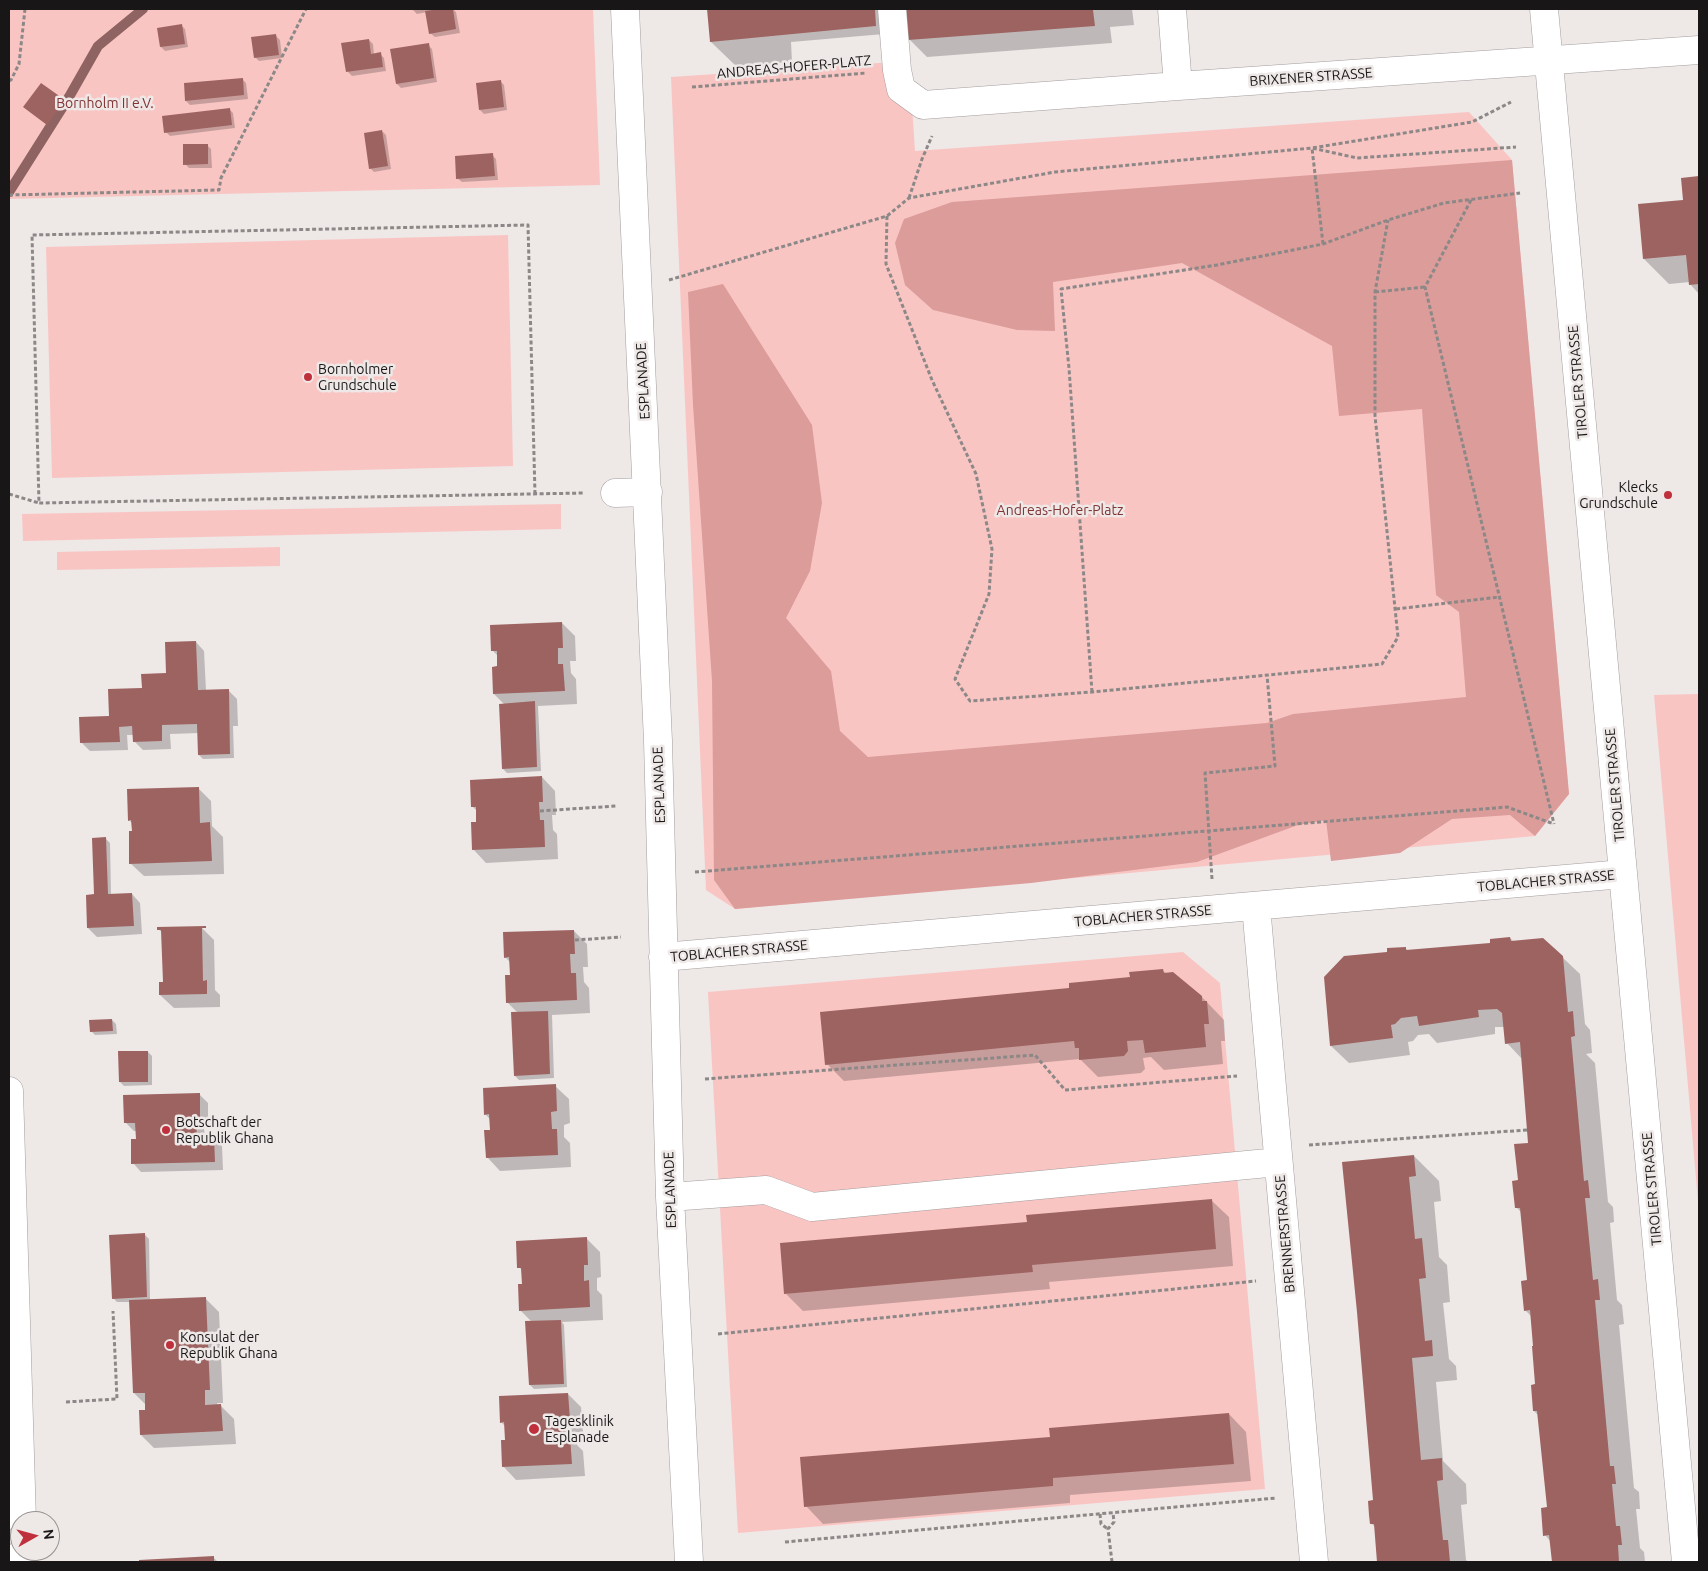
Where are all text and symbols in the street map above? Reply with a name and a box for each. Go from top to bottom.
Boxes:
street label: ANDREAS-HOFER-PLATZ [716,52,872,82]
street label: BRIXENER STRASSE [1249,64,1373,90]
park label: Bornholm II e.V. [56,95,154,111]
street label: TIROLER STRASSE [1565,325,1591,439]
street label: ESPLANADE [633,342,653,420]
place label: Bornholmer Grundschule [318,361,397,394]
marker: Bornholmer Grundschule [302,371,314,383]
place label: Klecks Grundschule [1579,479,1658,512]
marker: Klecks Grundschule [1662,489,1674,501]
park label: Andreas-Hofer-Platz [997,502,1123,518]
street label: TIROLER STRASSE [1602,728,1628,842]
street label: ESPLANADE [649,746,669,824]
street label: TOBLACHER STRASSE [1477,867,1615,895]
street label: TOBLACHER STRASSE [1074,902,1212,930]
street label: TOBLACHER STRASSE [670,937,808,965]
place label: Botschaft der Republik Ghana [176,1114,274,1146]
marker: Botschaft der Republik Ghana [160,1124,172,1136]
street label: TIROLER STRASSE [1639,1132,1665,1246]
street label: ESPLANADE [660,1151,680,1229]
street label: BRENNERSTRASSE [1271,1174,1299,1294]
place label: Konsulat der Republik Ghana [180,1329,278,1361]
marker: Konsulat der Republik Ghana [164,1339,176,1351]
place label: Tagesklinik Esplanade [545,1413,614,1445]
marker: Tagesklinik Esplanade [527,1422,541,1436]
north arrow [10,1511,60,1561]
text: N [40,1528,57,1540]

